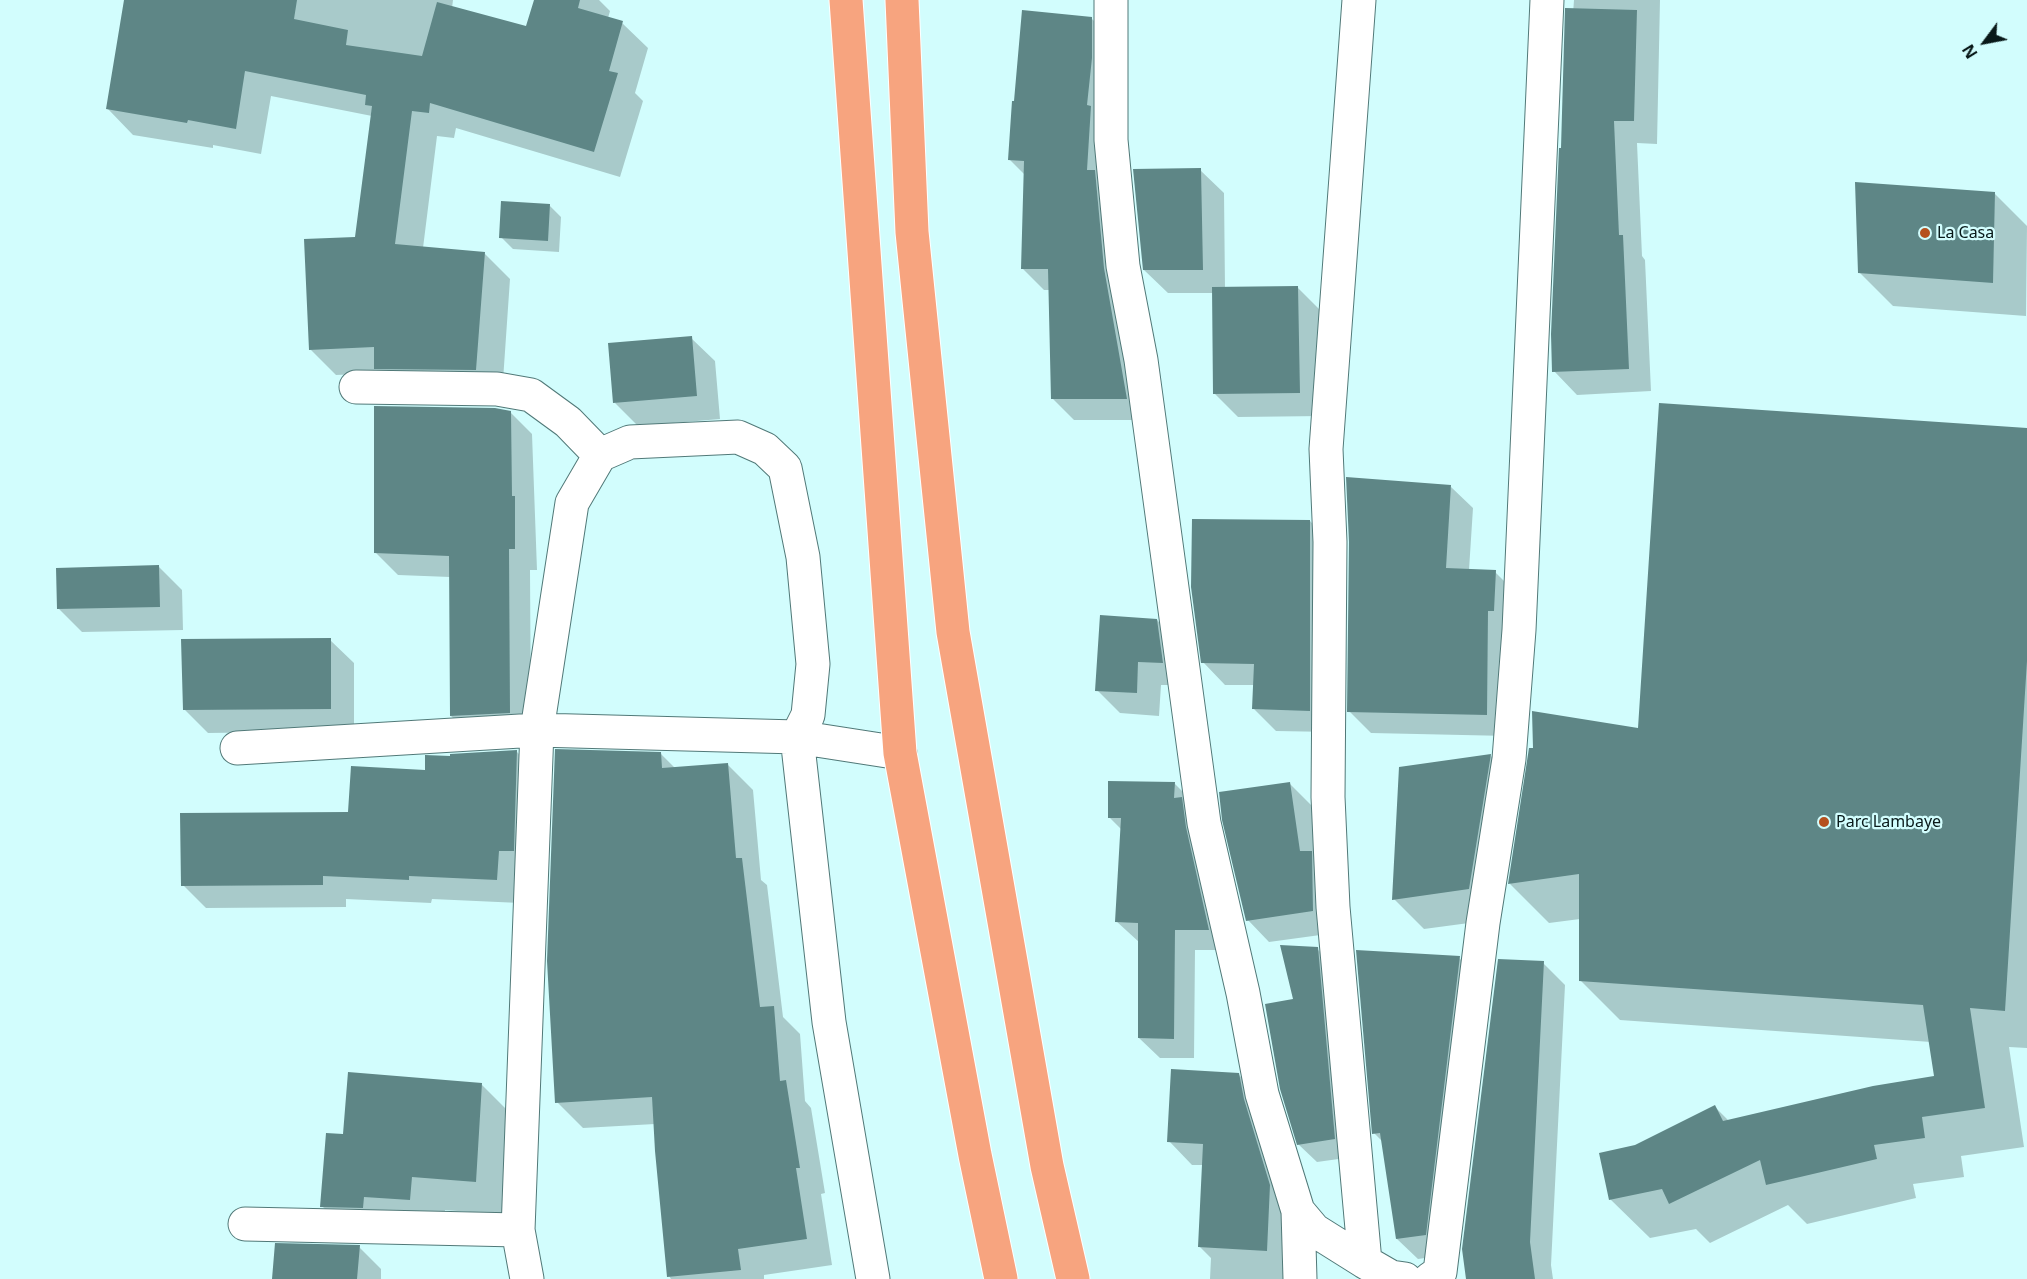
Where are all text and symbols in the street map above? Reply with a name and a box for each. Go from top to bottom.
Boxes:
north arrow [1955,12,2015,72]
text: N [1957,40,1983,63]
place label: La Casa [1937,223,1994,243]
marker: La Casa [1918,226,1932,240]
place label: Parc Lambaye [1836,812,1941,832]
marker: Parc Lambaye [1817,815,1831,829]

